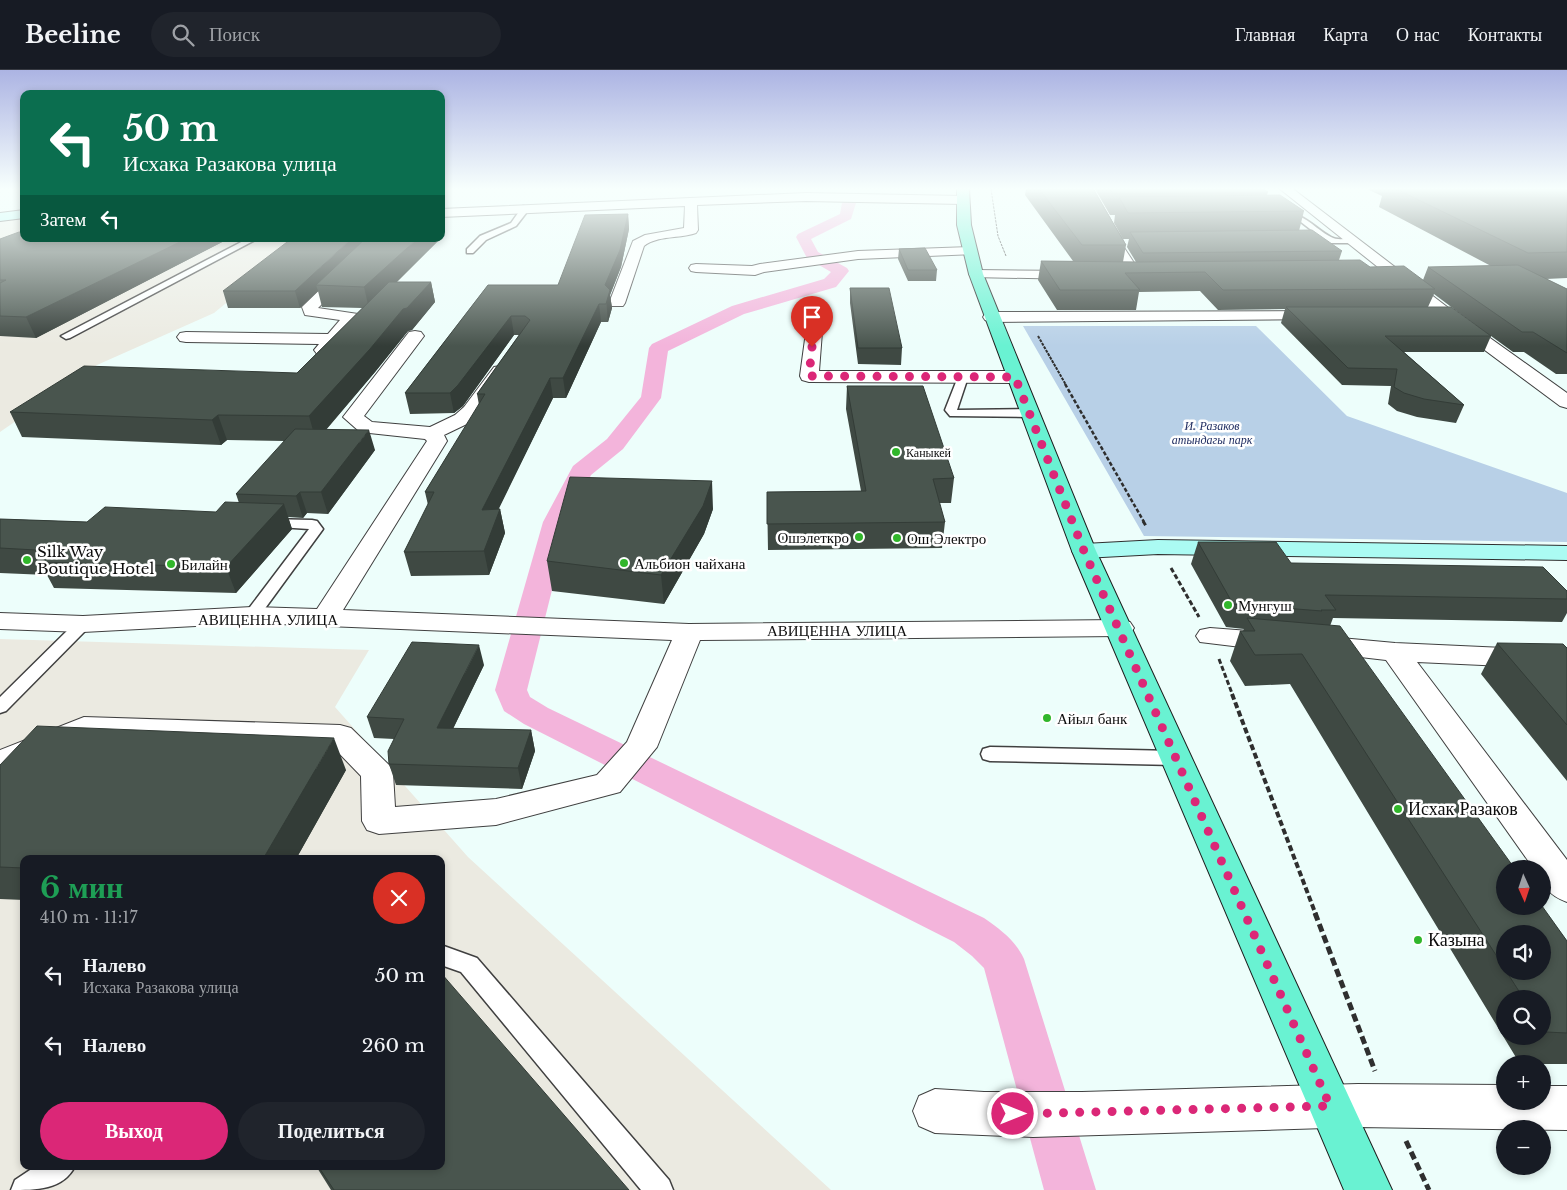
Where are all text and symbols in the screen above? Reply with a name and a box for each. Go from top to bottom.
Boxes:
search box [151,12,501,57]
text: Beeline [25,20,121,49]
icon: search [169,21,197,49]
text: Поиск [209,23,260,46]
text: Главная [1235,24,1295,46]
text: Карта [1323,24,1368,46]
text: О нас [1396,24,1440,46]
text: Контакты [1468,24,1542,46]
text: 50 m [123,107,218,150]
icon: left [40,110,105,175]
text: Исхака Разакова улица [123,150,337,177]
icon: left [96,205,124,233]
text: Затем [40,208,86,231]
pin [791,296,833,347]
icon: arrive [798,303,826,331]
park label: И. Разаков атындагы парк [1172,418,1253,447]
place label: Каныкей [906,445,952,460]
marker: Каныкей [890,446,902,458]
place label: Ошэлеткро [777,528,849,547]
place label: Ош Электро [907,529,986,548]
marker: Ошэлеткро [853,531,865,543]
marker: Ош Электро [891,532,903,544]
place label: Silk Way Boutique Hotel [37,542,154,578]
marker: Silk Way Boutique Hotel [21,554,33,566]
place label: Альбион чайхана [634,554,746,573]
place label: Билайн [181,555,228,574]
marker: Альбион чайхана [618,557,630,569]
marker: Билайн [165,558,177,570]
place label: Мунгуш [1238,596,1292,615]
marker: Мунгуш [1222,599,1234,611]
street label: АВИЦЕННА УЛИЦА [198,610,338,629]
street label: АВИЦЕННА УЛИЦА [767,621,907,640]
place label: Айыл банк [1057,709,1128,728]
marker: Айыл банк [1041,712,1053,724]
place label: Исхак Разаков [1408,798,1518,820]
marker: Исхак Разаков [1392,803,1404,815]
north arrow [1496,860,1551,915]
map controls [1496,860,1551,1175]
text: 6 мин [40,869,123,906]
button: close [373,872,425,924]
text: 410 m · 11:17 [40,907,137,927]
button: sound [1496,925,1551,980]
place label: Казына [1428,929,1485,951]
marker: Казына [1412,934,1424,946]
text: Налево [83,954,146,977]
icon: left [40,961,68,989]
text: 50 m [375,964,425,987]
text: Исхака Разакова улица [83,977,239,997]
button: search [1496,990,1551,1045]
icon: left [40,1031,68,1059]
text: Налево [83,1034,146,1057]
text: 260 m [362,1034,425,1057]
button: + [1496,1055,1551,1110]
position arrow [986,1087,1038,1139]
button: Выход [40,1102,228,1160]
button: Поделиться [238,1102,425,1160]
button: − [1496,1120,1551,1175]

